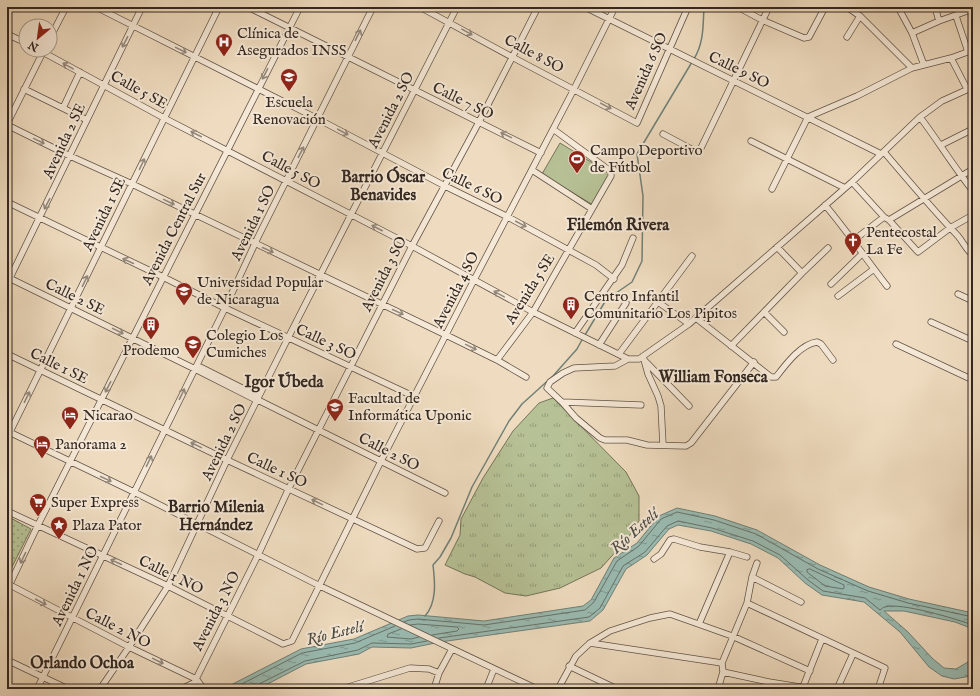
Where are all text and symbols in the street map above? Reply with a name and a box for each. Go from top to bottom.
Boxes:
north arrow [18,18,58,58]
place label: Clínica de Asegurados INSS [236,24,347,60]
one-way arrow [461,28,473,36]
street label: Avenida 6 SO [620,29,671,114]
one-way arrow [355,30,363,42]
street label: Calle 8 SO [501,30,567,78]
hospital icon: Clínica de Asegurados INSS [214,32,234,57]
one-way arrow [120,36,128,48]
text: N [26,37,42,55]
one-way arrow [175,47,187,54]
street label: Calle 9 SO [705,47,773,93]
one-way arrow [62,61,74,69]
street label: Calle 5 SE [107,67,171,113]
school or university icon: Escuela Renovación [279,67,299,92]
one-way arrow [261,68,269,80]
street label: Avenida 2 SO [363,69,418,152]
street label: Calle 7 SO [429,78,497,124]
place label: Escuela Renovación [252,93,326,129]
street label: Avenida 2 SE [38,100,90,183]
one-way arrow [599,102,611,110]
one-way arrow [336,129,348,136]
one-way arrow [190,130,202,137]
one-way arrow [500,131,512,138]
one-way arrow [32,138,44,145]
place label: Campo Deportivo de Fútbol [590,141,703,177]
one-way arrow [298,146,305,158]
street label: Calle 5 SO [258,147,324,193]
sports icon: Campo Deportivo de Fútbol [567,149,587,174]
one-way arrow [139,158,146,170]
street label: Calle 6 SO [439,163,505,209]
district label: Barrio Óscar Benavides [341,166,425,206]
street label: Avenida Central Sur [137,169,211,289]
street label: Avenida 1 SE [78,174,130,255]
street label: Avenida 1 SO [226,182,280,265]
one-way arrow [42,197,50,209]
one-way arrow [163,199,175,206]
district label: Filemón Rivera [567,216,670,236]
one-way arrow [514,220,526,228]
place label: Pentecostal La Fe [866,223,938,259]
one-way arrow [371,224,383,231]
church icon: Pentecostal La Fe [843,231,863,256]
street label: Avenida 3 SO [356,233,411,316]
one-way arrow [262,247,274,254]
street label: Avenida 4 SO [428,248,483,333]
street label: Avenida 5 SE [500,250,559,329]
one-way arrow [122,257,134,264]
place label: Universidad Popular de Nicaragua [197,273,324,309]
street label: Calle 2 SE [42,274,108,320]
one-way arrow [82,275,89,287]
school or university icon: Universidad Popular de Nicaragua [174,281,194,306]
place label: Centro Infantil Comunitario Los Pipitos [584,287,737,323]
one-way arrow [493,289,505,297]
building icon: Centro Infantil Comunitario Los Pipitos [561,295,581,320]
one-way arrow [392,309,404,316]
building icon: Prodemo [141,315,161,340]
street label: Calle 3 SO [293,320,359,364]
place label: Colegio Los Cumiches [206,326,283,362]
one-way arrow [111,328,123,335]
school or university icon: Colegio Los Cumiches [183,334,203,359]
place label: Prodemo [123,341,179,360]
street label: Calle 1 SE [27,344,91,388]
one-way arrow [465,344,477,352]
district label: William Fonseca [657,368,769,388]
district label: Igor Úbeda [245,371,324,393]
one-way arrow [104,381,111,393]
one-way arrow [179,389,186,401]
place label: Facultad de Informática Uponic [348,389,472,425]
one-way arrow [24,392,31,404]
school or university icon: Facultad de Informática Uponic [325,397,345,422]
street label: Avenida 2 SO [197,400,251,485]
hotel icon: Nicarao [60,405,80,430]
place label: Nicarao [83,406,133,425]
street label: Calle 2 SO [355,429,423,475]
hotel icon: Panorama 2 [32,434,52,459]
place label: Panorama 2 [55,435,126,454]
one-way arrow [190,441,202,448]
street label: Calle 1 SO [244,448,310,492]
one-way arrow [146,455,154,467]
one-way arrow [100,476,112,483]
supermarket icon: Super Express [28,492,48,517]
place label: Super Express [51,493,139,512]
district label: Barrio Milenia Hernández [168,498,265,536]
one-way arrow [311,498,323,505]
water label: Río Estelí [607,503,665,559]
place icon: Plaza Pator [49,515,69,540]
place label: Plaza Pator [72,516,142,535]
street label: Avenida 1 NO [47,543,103,630]
street label: Calle 1 NO [136,551,206,599]
one-way arrow [19,552,26,564]
one-way arrow [111,558,123,565]
street label: Avenida 3 NO [187,568,244,655]
one-way arrow [35,598,47,606]
street label: Calle 2 NO [82,603,154,653]
water label: Río Estelí [304,617,368,651]
district label: Orlando Ochoa [30,654,135,674]
one-way arrow [152,658,164,665]

